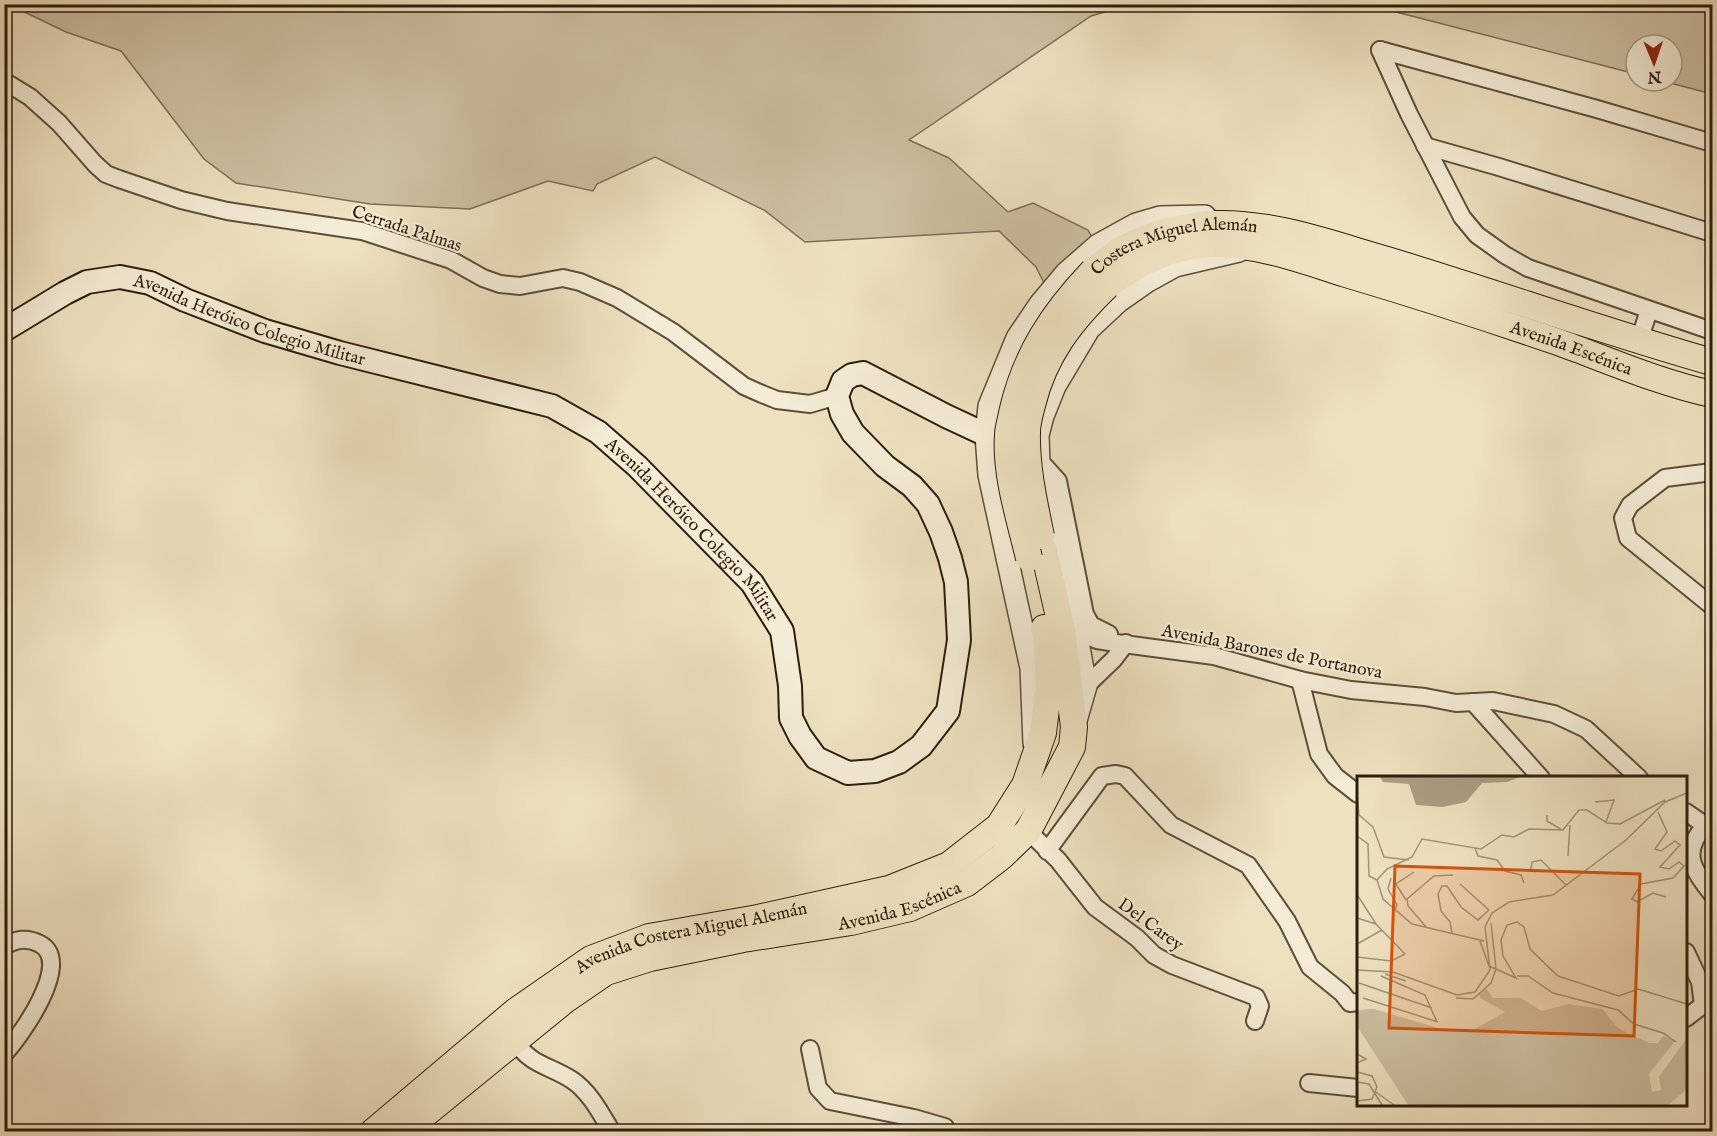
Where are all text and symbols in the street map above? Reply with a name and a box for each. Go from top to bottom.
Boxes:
north arrow [1624,33,1684,93]
text: N [1647,66,1663,86]
street label: Cerrada Palmas [349,201,465,258]
street label: Costera Miguel Alemán [1086,214,1259,281]
street label: Avenida Heróico Colegio Militar [130,270,368,372]
street label: Avenida Escénica [1506,316,1635,382]
street label: Avenida Heróico Colegio Militar [599,432,783,626]
street label: Avenida Barones de Portanova [1158,620,1384,685]
inset map [1357,776,1687,1106]
street label: Avenida Escénica [835,877,965,937]
street label: Del Carey [1113,894,1188,957]
street label: Avenida Costera Miguel Alemán [570,897,810,980]

